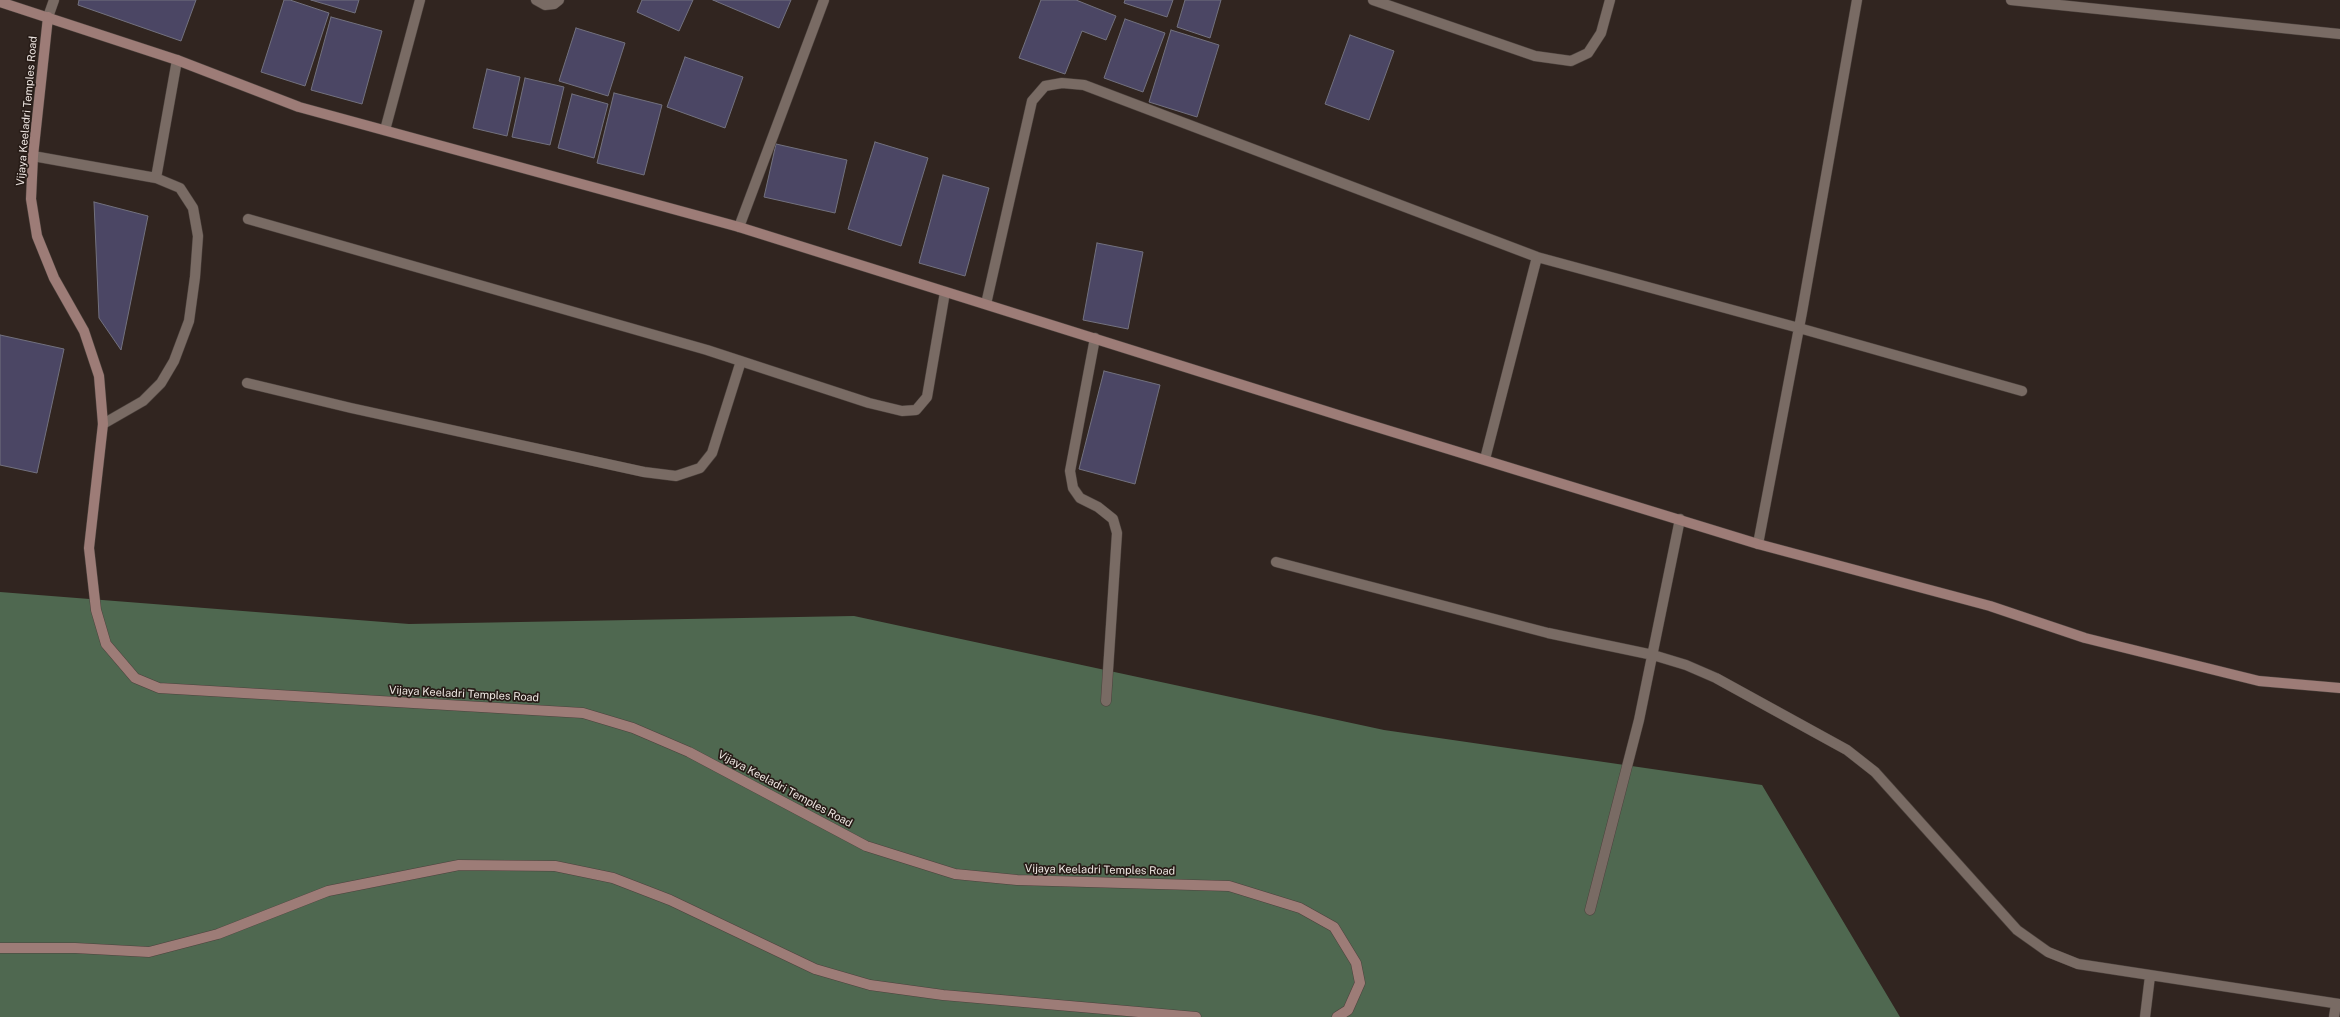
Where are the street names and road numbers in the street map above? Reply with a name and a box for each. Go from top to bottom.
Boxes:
street label: Vijaya Keeladri Temples Road [14,36,40,186]
street label: Vijaya Keeladri Temples Road [389,683,539,705]
street label: Vijaya Keeladri Temples Road [716,748,854,830]
street label: Vijaya Keeladri Temples Road [1025,862,1175,878]

